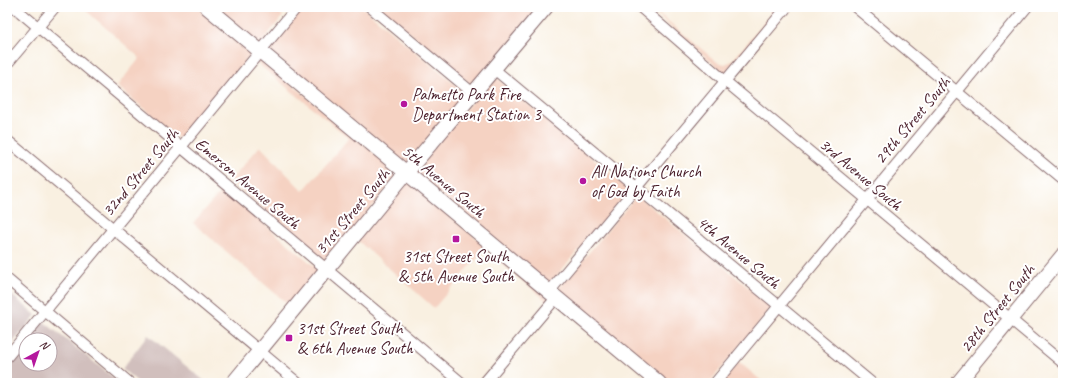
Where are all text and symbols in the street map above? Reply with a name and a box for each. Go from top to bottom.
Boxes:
street label: 29th Street South [870,72,956,168]
place label: Palmetto Park Fire Department Station 3 [412,84,542,125]
marker: Palmetto Park Fire Department Station 3 [399,99,409,109]
street label: 32nd Street South [97,123,184,221]
street label: Emerson Avenue South [191,133,306,234]
street label: 3rd Avenue South [815,134,907,216]
street label: 5th Avenue South [398,141,491,223]
place label: All Nations Church of God by Faith [591,161,701,202]
street label: 31st Street South [310,163,395,259]
marker: All Nations Church of God by Faith [578,176,588,186]
street label: 4th Avenue South [693,212,786,294]
marker: 31st Street South & 5th Avenue South [451,234,461,244]
place label: 31st Street South & 5th Avenue South [398,246,515,287]
street label: 28th Street South [955,259,1040,357]
place label: 31st Street South & 6th Avenue South [297,318,414,359]
north arrow [18,332,58,372]
marker: 31st Street South & 6th Avenue South [284,333,294,343]
text: N [37,337,53,353]

